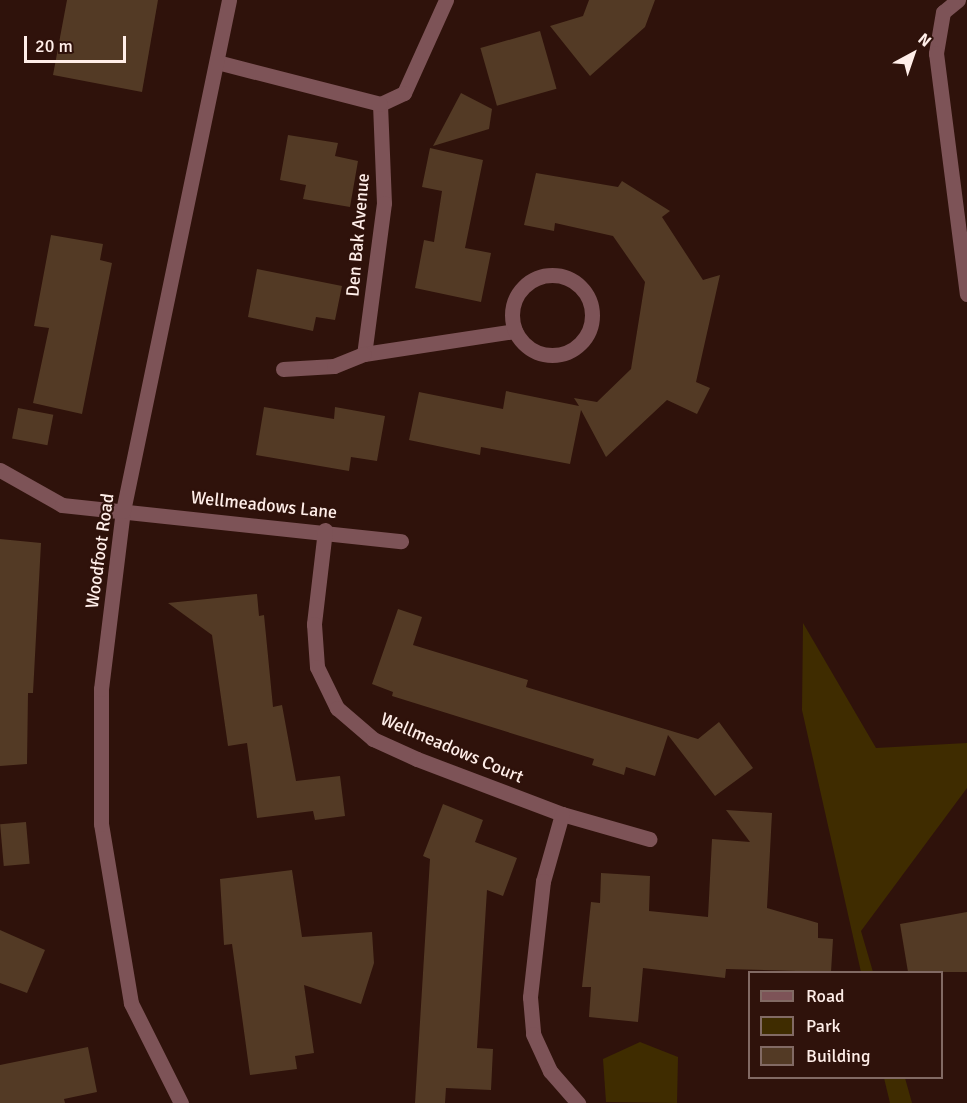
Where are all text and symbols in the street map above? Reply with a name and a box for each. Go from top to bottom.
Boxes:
scale bar [27,24,129,62]
north arrow [883,24,943,84]
text: N [914,29,935,51]
text: 20 m [35,35,73,57]
street label: Den Bak Avenue [342,172,374,298]
street label: Wellmeadows Lane [190,487,338,523]
street label: Woodfoot Road [81,492,119,610]
street label: Wellmeadows Court [377,708,527,788]
legend [748,971,943,1079]
text: Road [806,985,845,1007]
text: Park [806,1015,841,1037]
text: Building [806,1045,870,1067]

